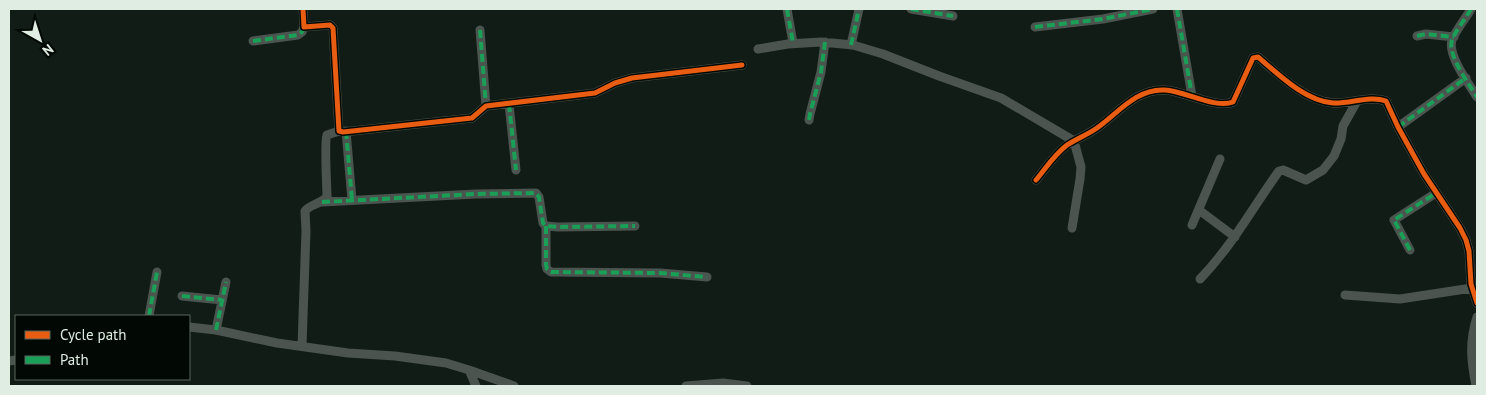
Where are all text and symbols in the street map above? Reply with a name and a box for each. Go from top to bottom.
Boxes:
north arrow [15,15,65,65]
text: N [39,40,57,60]
legend [15,315,190,380]
text: Cycle path [60,325,126,344]
text: Path [60,350,89,369]

